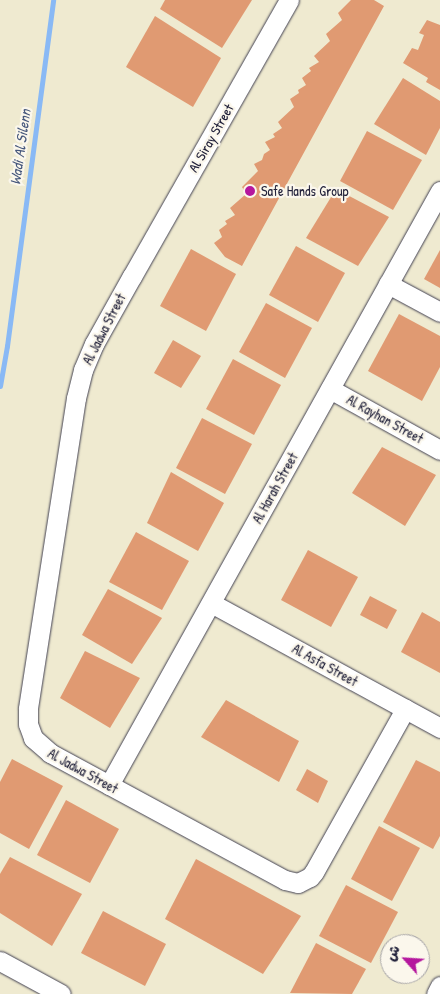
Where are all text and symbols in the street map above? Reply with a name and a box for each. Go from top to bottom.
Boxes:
street label: Al Siray Street [185,101,237,175]
water label: Wadi Al Silenn [6,108,34,186]
place label: Safe Hands Group [261,183,349,199]
marker: Safe Hands Group [243,184,257,198]
street label: Al Jadwa Street [79,291,129,367]
street label: Al Rayhan Street [344,391,426,447]
street label: Al Harah Street [249,450,301,526]
street label: Al Asfa Street [289,640,361,690]
street label: Al Jadwa Street [45,745,121,797]
north arrow [380,934,430,984]
text: ش [380,942,404,964]

